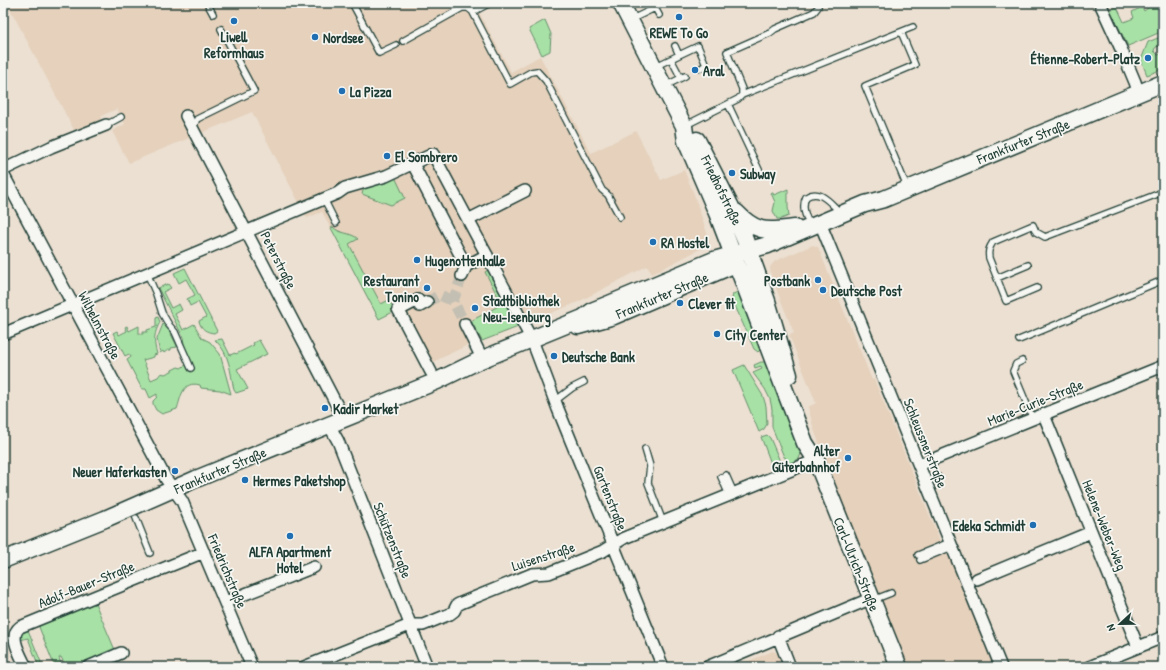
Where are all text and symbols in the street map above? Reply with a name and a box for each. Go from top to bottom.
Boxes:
marker: REWE To Go [674,12,684,22]
marker: Liwell Reformhaus [229,16,239,26]
place label: REWE To Go [650,23,709,42]
place label: Liwell Reformhaus [204,27,265,62]
place label: Nordsee [323,28,364,47]
marker: Nordsee [310,32,320,42]
place label: Étienne-Robert-Platz [1030,49,1140,68]
marker: Étienne-Robert-Platz [1143,53,1153,63]
place label: Aral [703,61,725,80]
marker: Aral [690,65,700,75]
place label: La Pizza [350,82,392,101]
marker: La Pizza [337,86,347,96]
street label: Frankfurter Straße [973,114,1073,170]
place label: El Sombrero [395,147,458,166]
marker: El Sombrero [382,151,392,161]
street label: Friedhofstraße [696,151,747,229]
place label: Subway [740,164,776,185]
marker: Subway [727,168,737,178]
street label: Peterstraße [256,228,302,293]
place label: RA Hostel [661,233,709,252]
marker: RA Hostel [648,237,658,247]
place label: Hugenottenhalle [425,251,506,272]
marker: Hugenottenhalle [412,255,422,265]
street label: Frankfurter Straße [612,267,712,324]
place label: Restaurant Tonino [364,271,420,306]
place label: Postbank [764,271,810,290]
marker: Postbank [813,275,823,285]
place label: Deutsche Post [831,281,903,300]
marker: Restaurant Tonino [422,283,432,293]
marker: Deutsche Post [818,285,828,295]
street label: Wilhelmstraße [73,288,126,363]
place label: Stadtbibliothek Neu-Isenburg [483,291,559,328]
place label: Clever fit [688,294,736,313]
marker: Clever fit [675,298,685,308]
marker: Stadtbibliothek Neu-Isenburg [470,303,480,313]
place label: City Center [725,325,786,346]
marker: City Center [712,329,722,339]
place label: Deutsche Bank [562,347,635,366]
marker: Deutsche Bank [549,351,559,361]
street label: Marie-Curie-Straße [984,374,1086,431]
street label: Schleussnerstraße [899,396,953,491]
place label: Kadir Market [333,399,400,418]
marker: Kadir Market [320,403,330,413]
place label: Alter Güterbahnhof [772,441,841,476]
street label: Frankfurter Straße [170,442,270,499]
marker: Alter Güterbahnhof [843,453,853,463]
place label: Neuer Haferkasten [73,462,167,481]
street label: Gartenstraße [588,463,633,534]
marker: Neuer Haferkasten [170,466,180,476]
place label: Hermes Paketshop [253,471,347,492]
marker: Hermes Paketshop [240,475,250,485]
street label: Helene-Weber-Weg [1077,477,1132,573]
street label: Schützenstraße [368,499,417,581]
street label: Carl-Ulrich-Straße [829,514,885,615]
place label: Edeka Schmidt [953,516,1026,535]
marker: Edeka Schmidt [1028,520,1038,530]
street label: Friedrichstraße [203,530,252,612]
marker: ALFA Apartment Hotel [285,531,295,541]
street label: Luisenstraße [509,537,578,576]
place label: ALFA Apartment Hotel [249,542,332,577]
street label: Adolf-Bauer-Straße [35,556,138,613]
north arrow [1100,604,1140,644]
text: N [1103,622,1118,633]

